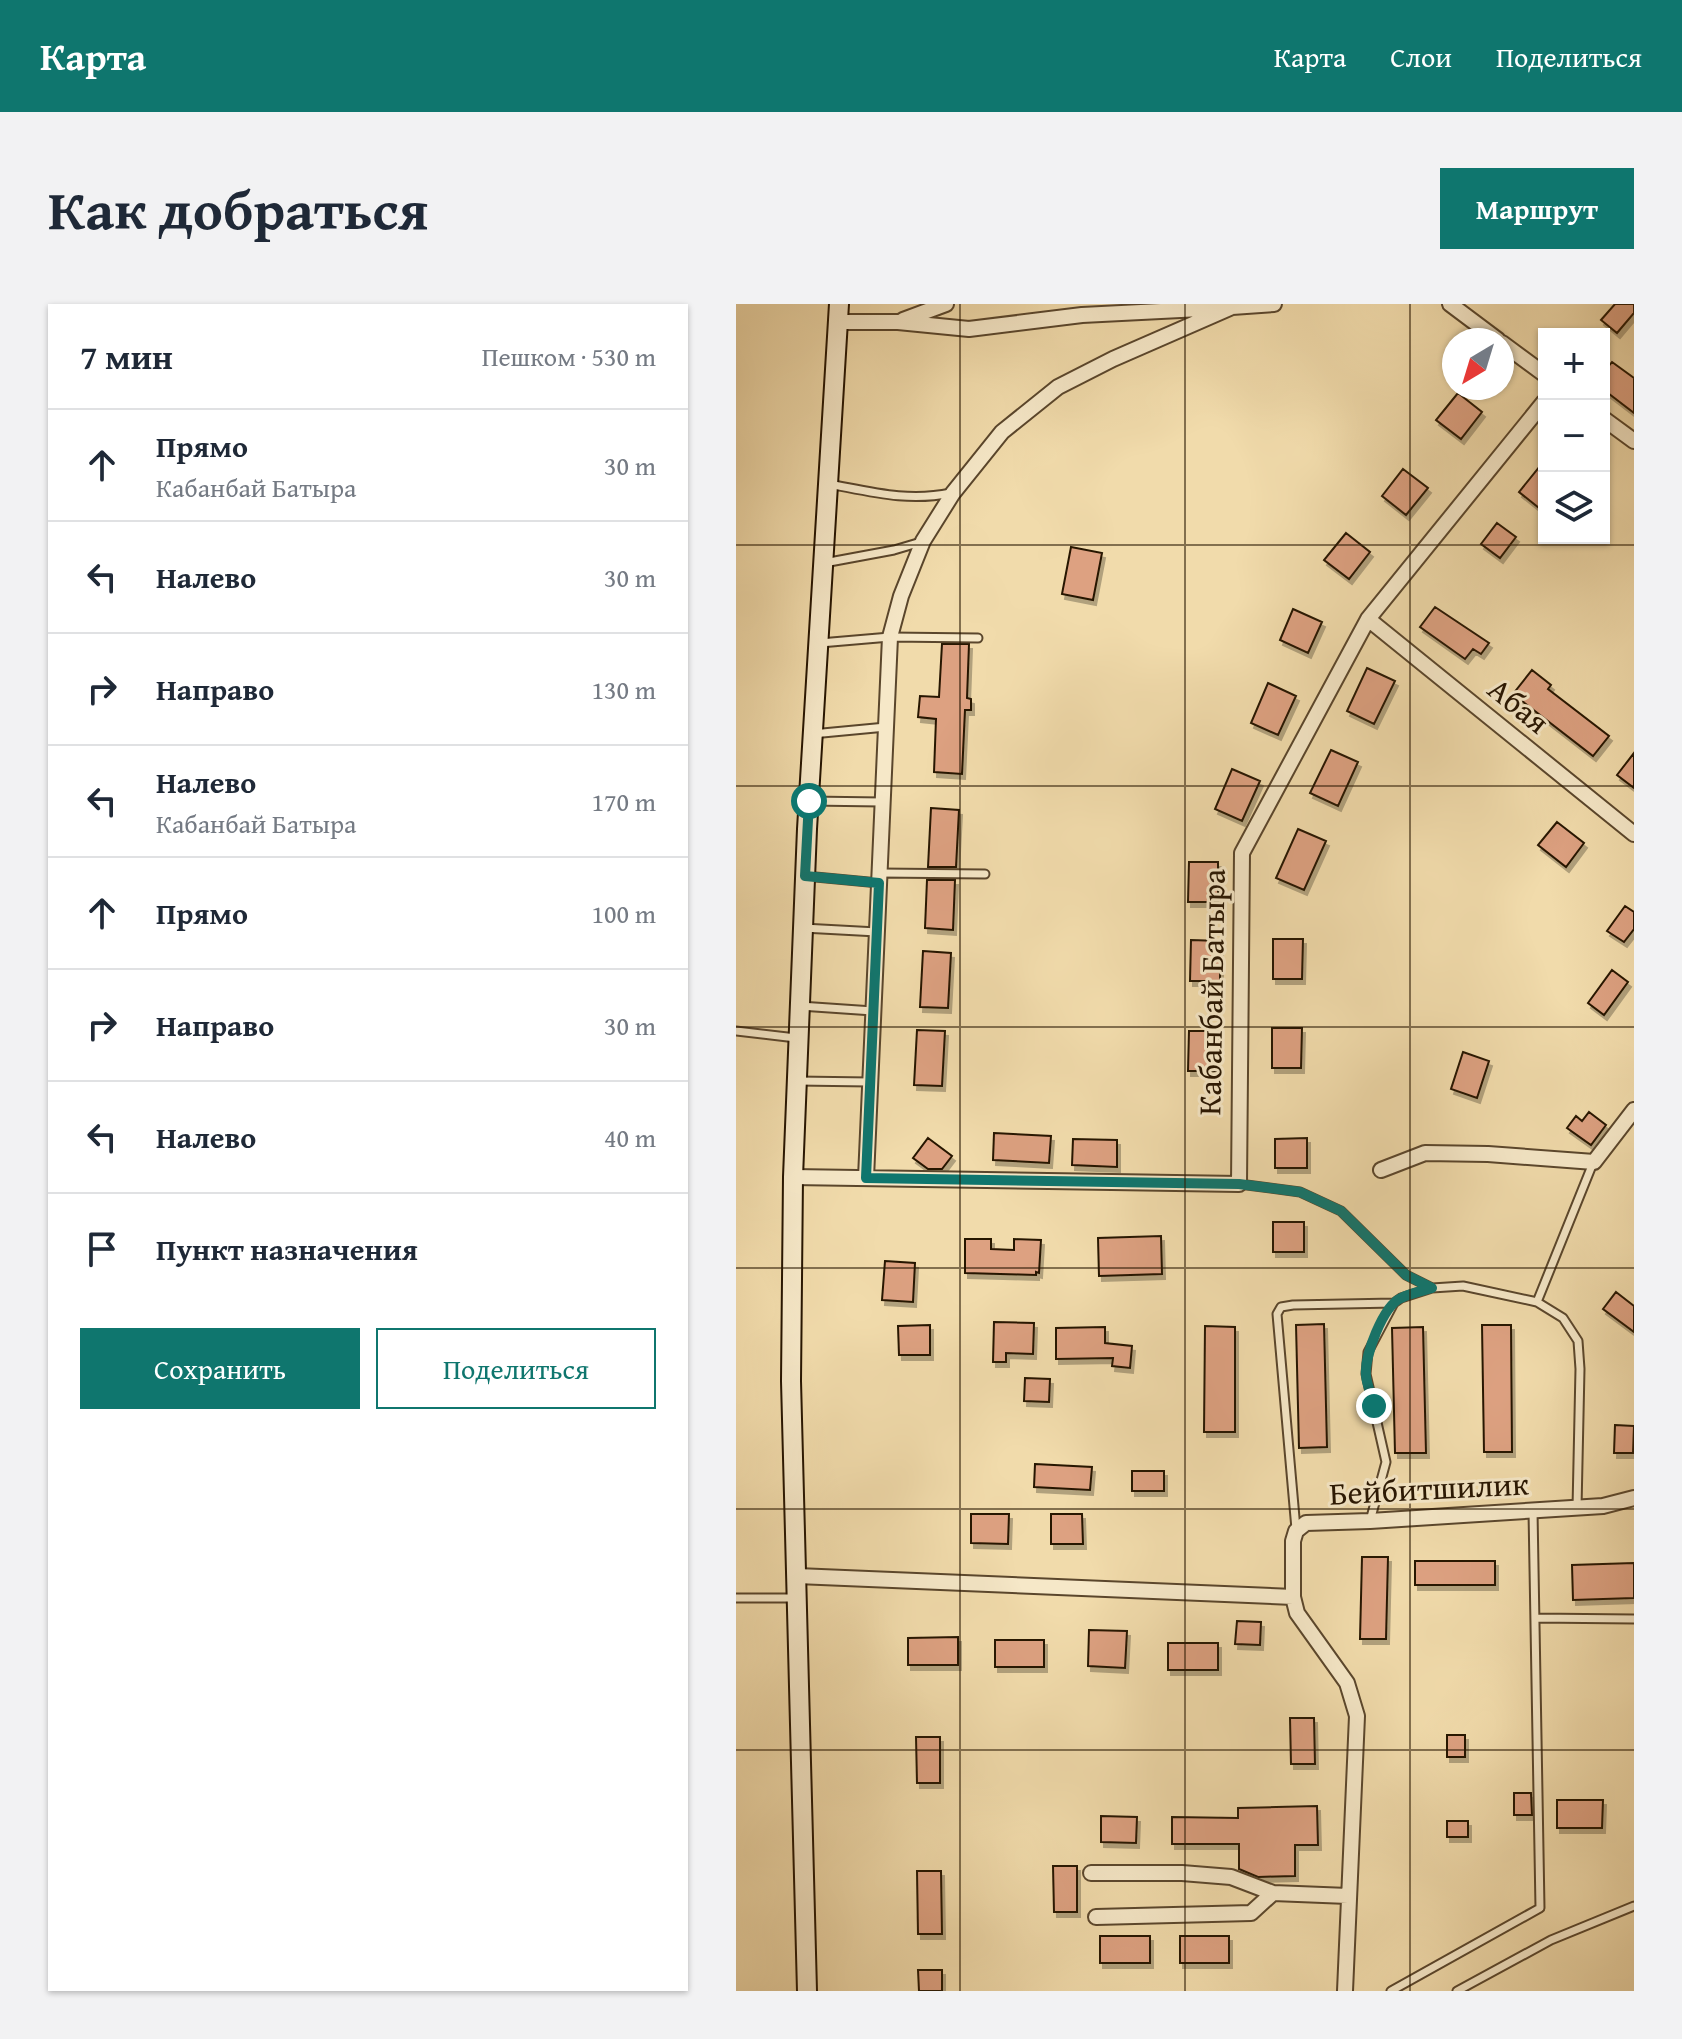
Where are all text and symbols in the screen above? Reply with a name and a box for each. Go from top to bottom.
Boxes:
text: Карта [40,28,146,84]
text: Карта [1274,36,1346,77]
text: Слои [1390,36,1452,77]
text: Поделиться [1496,36,1642,77]
text: Как добраться [48,167,428,250]
button: Маршрут [1440,168,1634,249]
north arrow [1442,328,1514,400]
map controls [1538,328,1610,544]
button: + [1538,328,1610,400]
text: 7 мин [80,332,173,381]
text: Пешком · 530 m [482,337,656,376]
button: − [1538,400,1610,472]
text: Прямо [156,424,248,468]
icon: ahead [80,443,124,487]
text: 30 m [604,446,656,485]
text: Кабанбай Батыра [156,468,356,507]
button: layers [1538,472,1610,544]
icon: left [80,555,124,599]
text: Налево [156,555,256,599]
text: 30 m [604,558,656,597]
street label: Абая [1478,666,1560,744]
icon: right [80,667,124,711]
text: Направо [156,667,274,711]
text: 130 m [591,670,656,709]
text: Налево [156,760,256,804]
icon: left [80,779,124,823]
text: 170 m [591,782,656,821]
route start [791,783,827,819]
text: Кабанбай Батыра [156,804,356,843]
street label: Кабанбай Батыра [1185,868,1237,1116]
icon: ahead [80,891,124,935]
text: Прямо [156,891,248,935]
text: 100 m [591,894,656,933]
icon: right [80,1003,124,1047]
text: Направо [156,1003,274,1047]
text: 30 m [604,1006,656,1045]
icon: left [80,1115,124,1159]
text: Налево [156,1115,256,1159]
text: 40 m [604,1118,656,1157]
icon: arrive [80,1227,124,1271]
text: Пункт назначения [156,1227,418,1271]
button: Сохранить [80,1328,360,1409]
button: Поделиться [376,1328,656,1409]
route end [1356,1388,1392,1424]
street label: Бейбитшилик [1328,1459,1530,1517]

